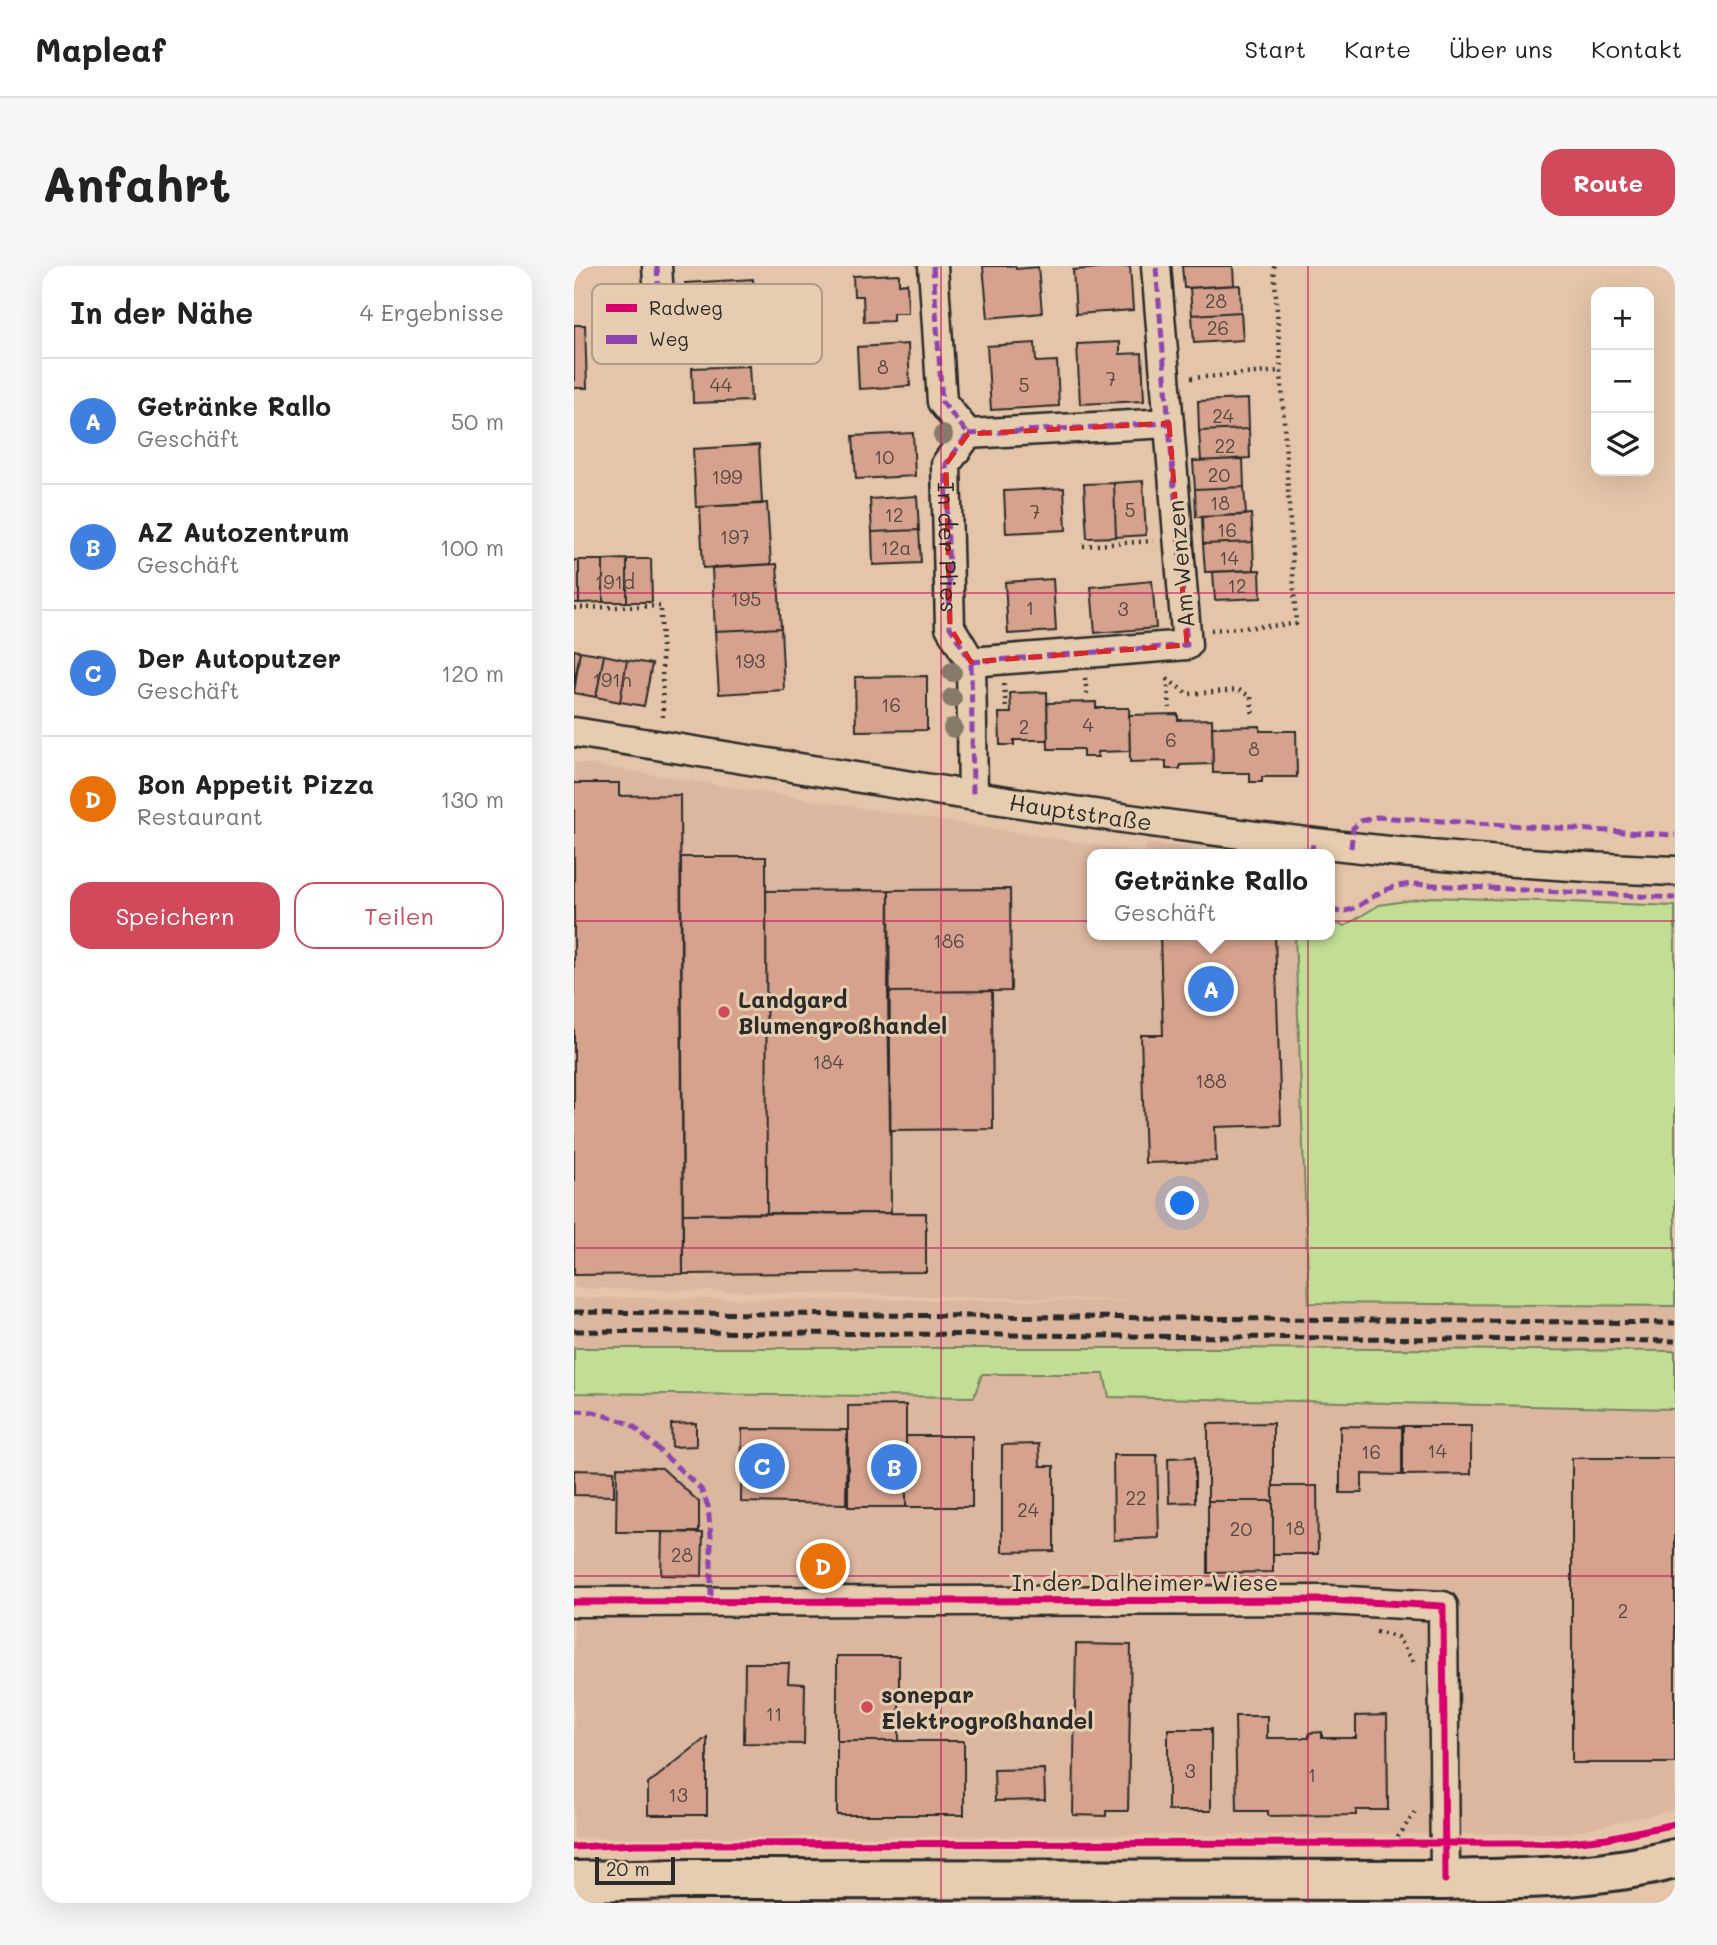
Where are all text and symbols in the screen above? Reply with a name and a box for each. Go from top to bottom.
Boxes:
text: Mapleaf [35,27,166,70]
text: Start [1244,33,1306,64]
text: Karte [1344,33,1411,64]
text: Über uns [1449,33,1553,64]
text: Kontakt [1591,33,1682,64]
button: Route [1541,149,1675,216]
text: Anfahrt [42,151,231,214]
legend [592,284,822,364]
map controls [1591,287,1654,476]
button: + [1591,287,1654,350]
house number: 28 [1205,288,1227,313]
text: In der Nähe [70,292,253,332]
text: Radweg [649,295,723,320]
text: 4 Ergebnisse [360,297,504,327]
house number: 26 [1207,315,1229,340]
text: Weg [649,326,688,351]
button: − [1591,350,1654,413]
house number: 8 [877,354,889,379]
house number: 7 [1106,366,1116,391]
house number: 44 [710,372,732,397]
house number: 5 [1018,372,1030,397]
text: Getränke Rallo [137,389,331,423]
house number: 24 [1212,403,1234,428]
text: A [85,406,101,436]
text: 50 m [451,406,504,436]
button: layers [1591,413,1654,476]
text: Geschäft [137,423,239,453]
house number: 22 [1214,433,1236,458]
house number: 10 [874,444,894,469]
house number: 20 [1208,462,1230,487]
house number: 199 [712,464,742,489]
street label: In der Plies [931,482,965,613]
house number: 18 [1210,490,1230,515]
house number: 5 [1124,497,1136,522]
house number: 7 [1030,499,1040,524]
street label: Am Wenzen [1159,499,1201,629]
house number: 12 [884,502,904,527]
text: AZ Autozentrum [137,515,349,549]
house number: 16 [1217,517,1237,542]
house number: 197 [720,524,750,549]
text: B [85,532,101,562]
text: 100 m [440,532,504,562]
house number: 12a [881,535,911,560]
house number: 14 [1219,545,1239,570]
text: Geschäft [137,549,239,579]
house number: 191d [595,569,635,594]
house number: 12 [1227,573,1247,598]
house number: 195 [731,586,761,611]
house number: 1 [1026,595,1034,620]
house number: 3 [1117,596,1129,621]
text: Der Autoputzer [137,641,341,675]
house number: 193 [735,648,765,673]
text: C [84,658,102,688]
text: 120 m [441,658,504,688]
house number: 191h [593,667,631,692]
text: Geschäft [137,675,239,705]
house number: 16 [881,692,901,717]
house number: 4 [1082,712,1094,737]
house number: 2 [1019,714,1029,739]
house number: 6 [1165,727,1177,752]
house number: 8 [1248,736,1260,761]
text: Bon Appetit Pizza [137,767,374,801]
text: D [85,784,101,814]
text: 130 m [440,784,504,814]
street label: Hauptstraße [1007,787,1154,837]
text: Restaurant [137,801,263,831]
popup [1087,849,1335,940]
text: Getränke Rallo [1114,863,1308,897]
button: Speichern [70,882,280,949]
button: Teilen [294,882,504,949]
text: Geschäft [1114,897,1216,927]
house number: 186 [933,928,965,953]
pin: A [1188,963,1234,1015]
place label: Landgard Blumengroßhandel [738,984,947,1040]
marker: Landgard Blumengroßhandel [716,1004,732,1020]
house number: 184 [812,1049,844,1074]
house number: 188 [1195,1068,1227,1093]
your location [1165,1186,1199,1220]
house number: 14 [1427,1438,1447,1463]
house number: 16 [1361,1439,1381,1464]
pin: C [739,1440,785,1492]
pin: B [871,1441,917,1493]
house number: 22 [1125,1485,1147,1510]
house number: 24 [1017,1497,1039,1522]
house number: 18 [1285,1515,1305,1540]
house number: 20 [1230,1516,1252,1541]
pin: D [800,1540,846,1592]
house number: 28 [671,1542,693,1567]
street label: In der Dalheimer Wiese [1012,1567,1278,1597]
house number: 2 [1618,1598,1628,1623]
place label: sonepar Elektrogroßhandel [881,1679,1093,1735]
marker: sonepar Elektrogroßhandel [859,1699,875,1715]
house number: 11 [766,1701,783,1726]
house number: 3 [1184,1758,1196,1783]
house number: 1 [1308,1762,1316,1787]
house number: 13 [668,1782,688,1807]
scale bar [595,1854,676,1886]
text: 20 m [606,1856,650,1881]

